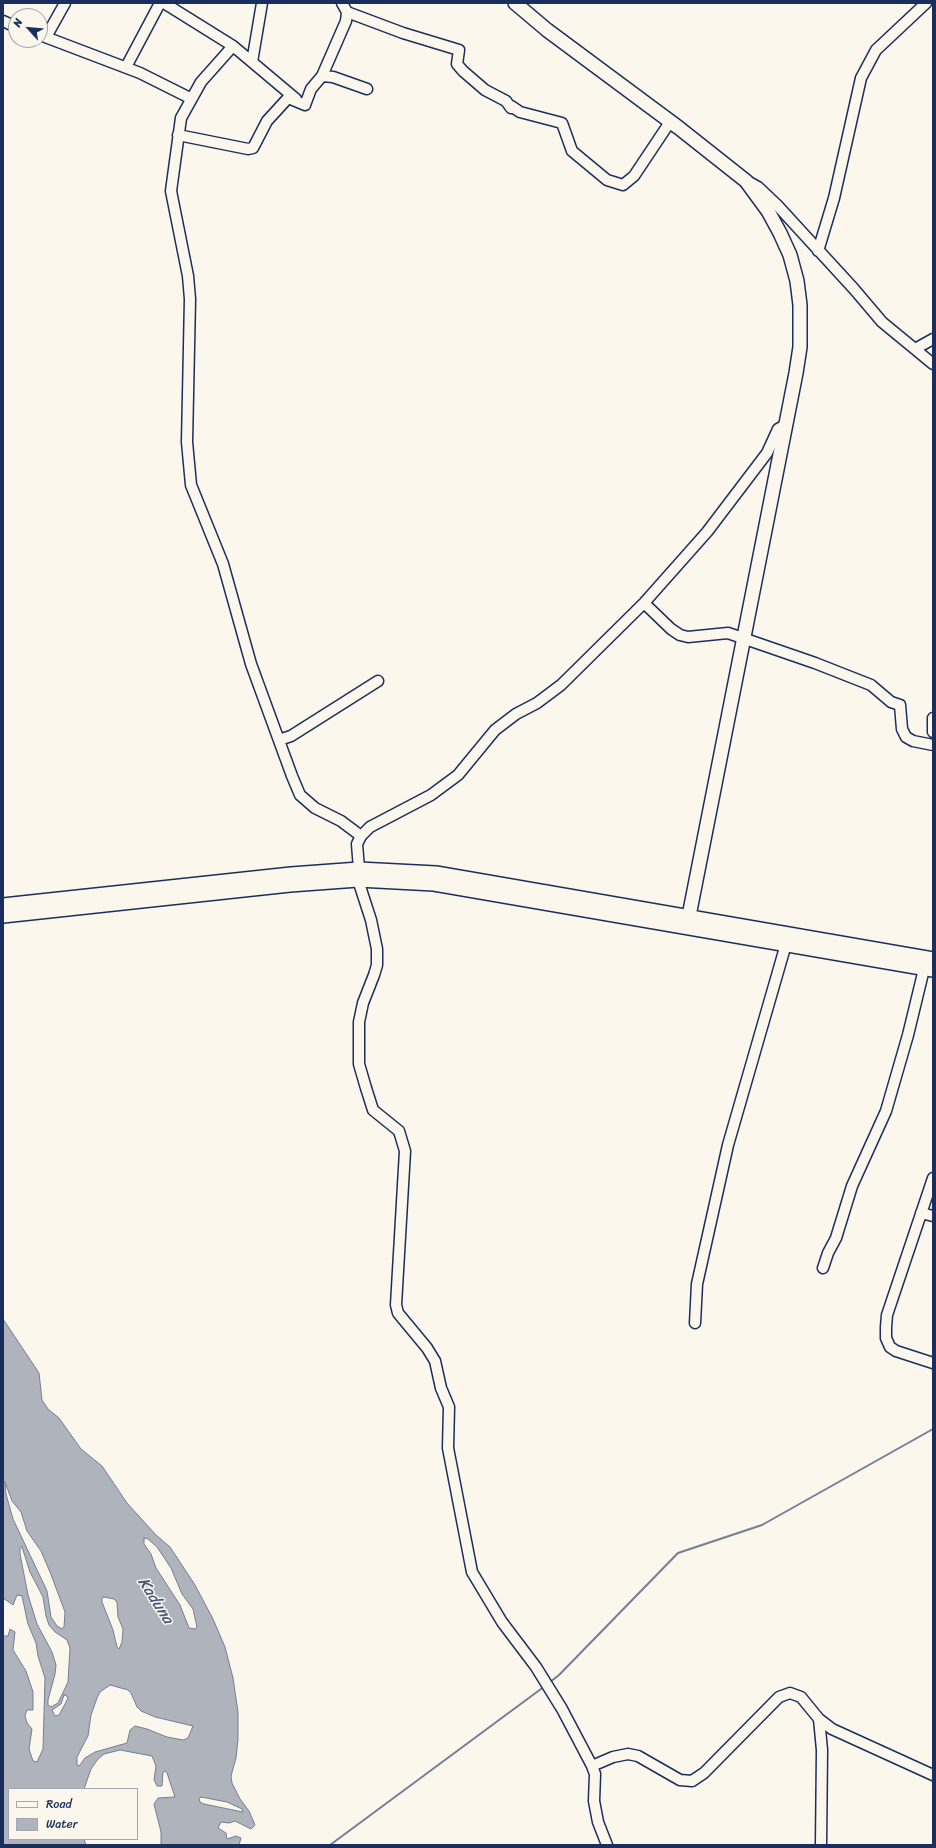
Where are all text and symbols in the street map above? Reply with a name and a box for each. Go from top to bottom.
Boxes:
north arrow [8,8,48,48]
text: N [8,15,28,30]
water label: Kaduna [133,1574,177,1628]
legend [8,1788,138,1840]
text: Road [46,1793,72,1815]
text: Water [46,1813,78,1835]

